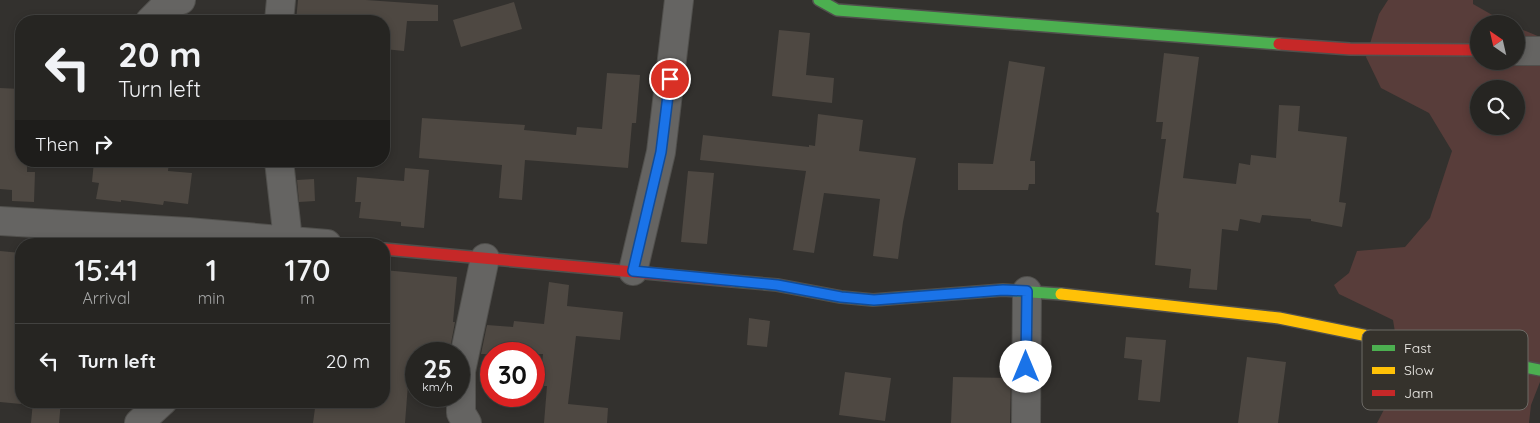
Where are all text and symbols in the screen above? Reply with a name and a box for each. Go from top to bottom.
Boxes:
north arrow [1470,15,1525,70]
map controls [1470,15,1525,135]
text: 20 m [118,32,201,76]
icon: left [35,35,100,100]
pin [649,58,691,100]
icon: arrive [656,65,684,93]
text: Turn left [118,75,201,103]
button: search [1470,80,1525,135]
icon: right [89,130,117,158]
text: Then [35,132,79,156]
text: 15:41 [75,251,138,289]
text: 1 [206,251,217,289]
text: 170 [285,251,330,289]
text: Arrival [82,288,130,308]
text: min [198,288,225,308]
text: m [300,288,315,308]
legend [1362,330,1528,410]
text: Fast [1404,339,1432,357]
position arrow [999,340,1051,392]
speed limit sign: 30 [480,342,545,407]
icon: left [35,347,63,375]
text: Turn left [78,349,156,373]
text: 20 m [326,349,370,373]
text: 25 [423,353,452,384]
text: Slow [1404,361,1434,379]
text: km/h [422,379,453,394]
text: Jam [1404,384,1433,402]

